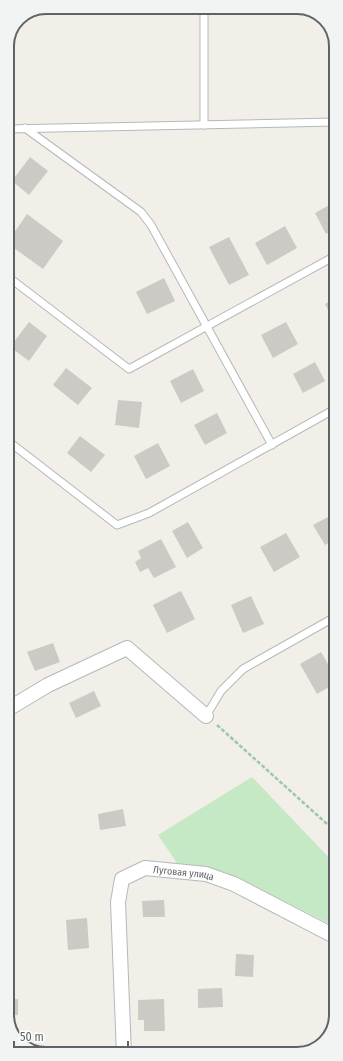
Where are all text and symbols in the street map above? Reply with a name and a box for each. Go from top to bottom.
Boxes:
street label: Луговая улица [153,864,216,883]
scale bar [14,1023,128,1049]
text: 50 m [20,1030,44,1044]

